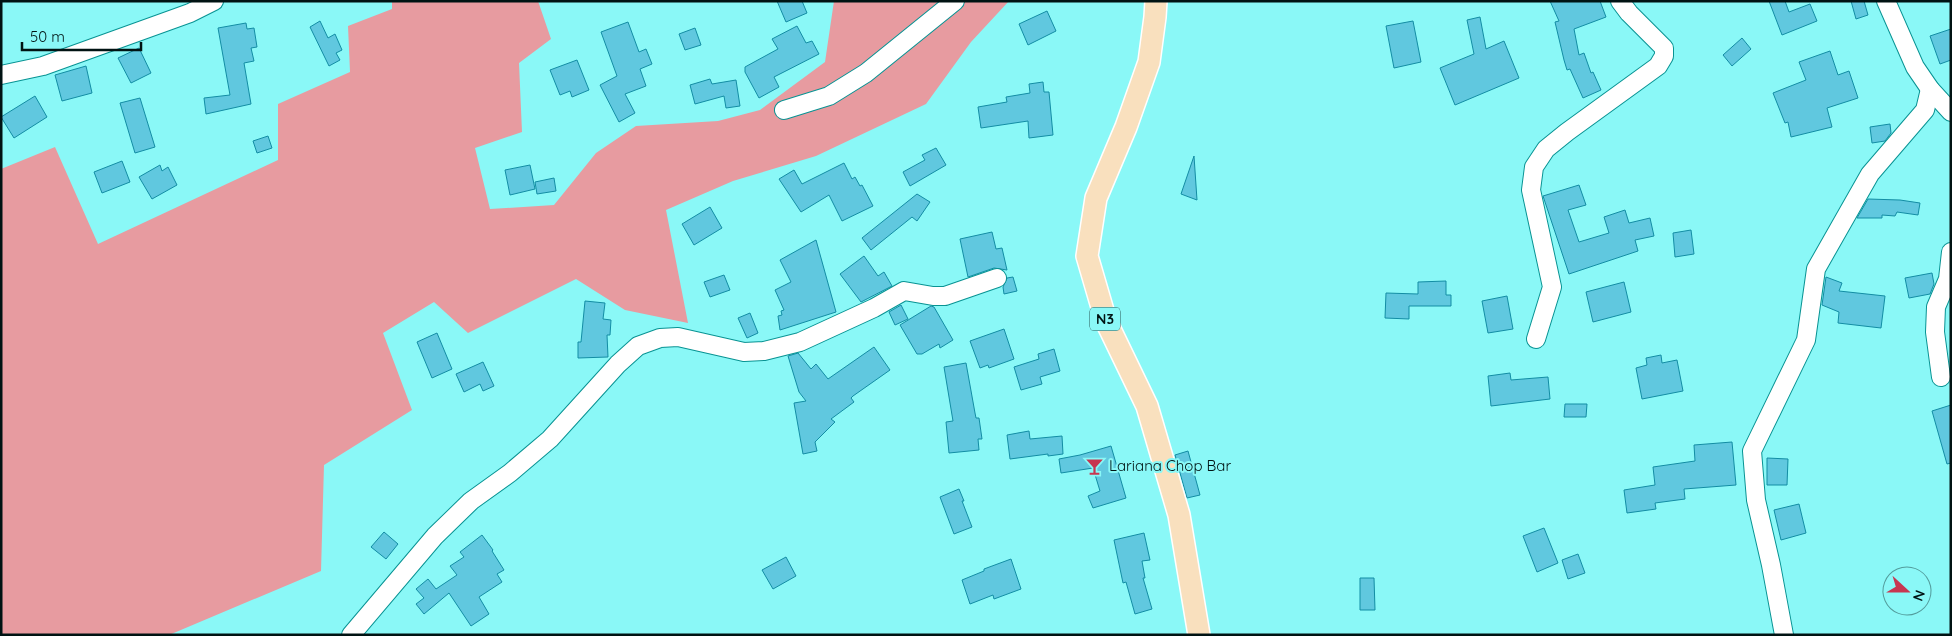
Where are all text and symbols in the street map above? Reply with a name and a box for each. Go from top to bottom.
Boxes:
scale bar [22,20,141,52]
text: 50 m [30,27,65,46]
road number: N3 [1090,308,1120,330]
bar icon: Lariana Chop Bar [1085,456,1105,476]
place label: Lariana Chop Bar [1109,456,1231,475]
north arrow [1882,566,1932,616]
text: N [1909,588,1929,604]

